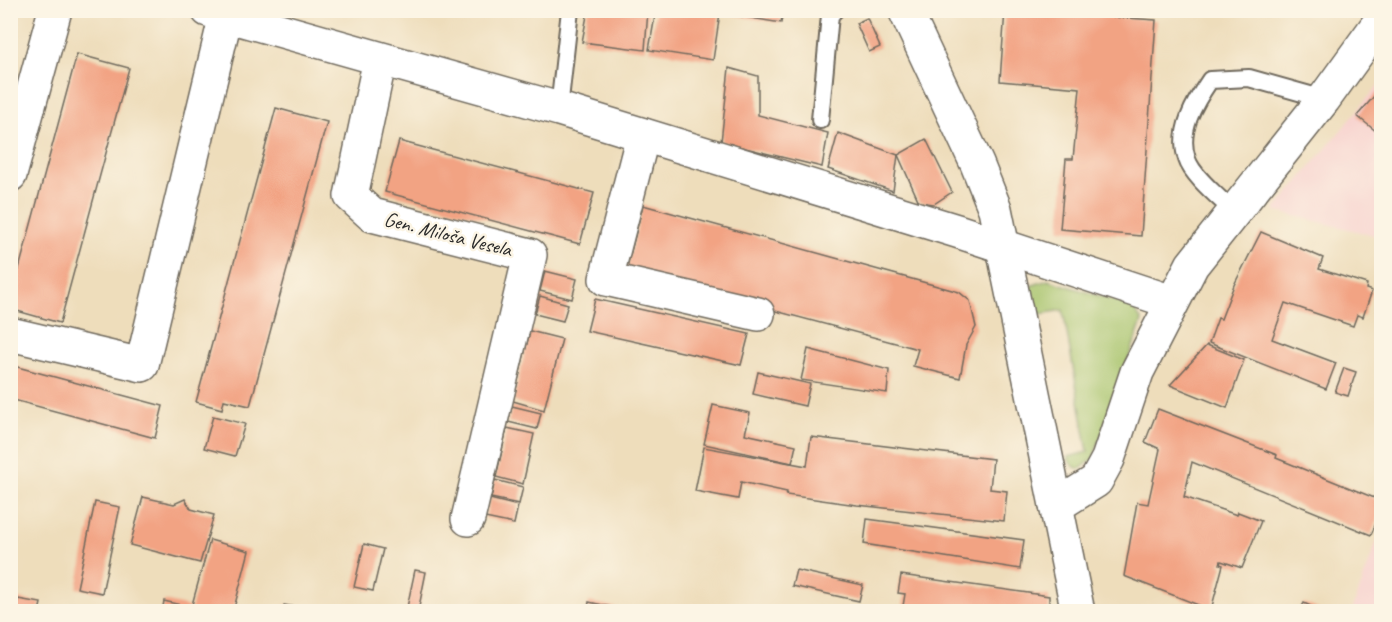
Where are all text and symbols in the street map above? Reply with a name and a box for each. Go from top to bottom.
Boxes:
street label: Gen. Miloša Vesela [382,206,516,263]

